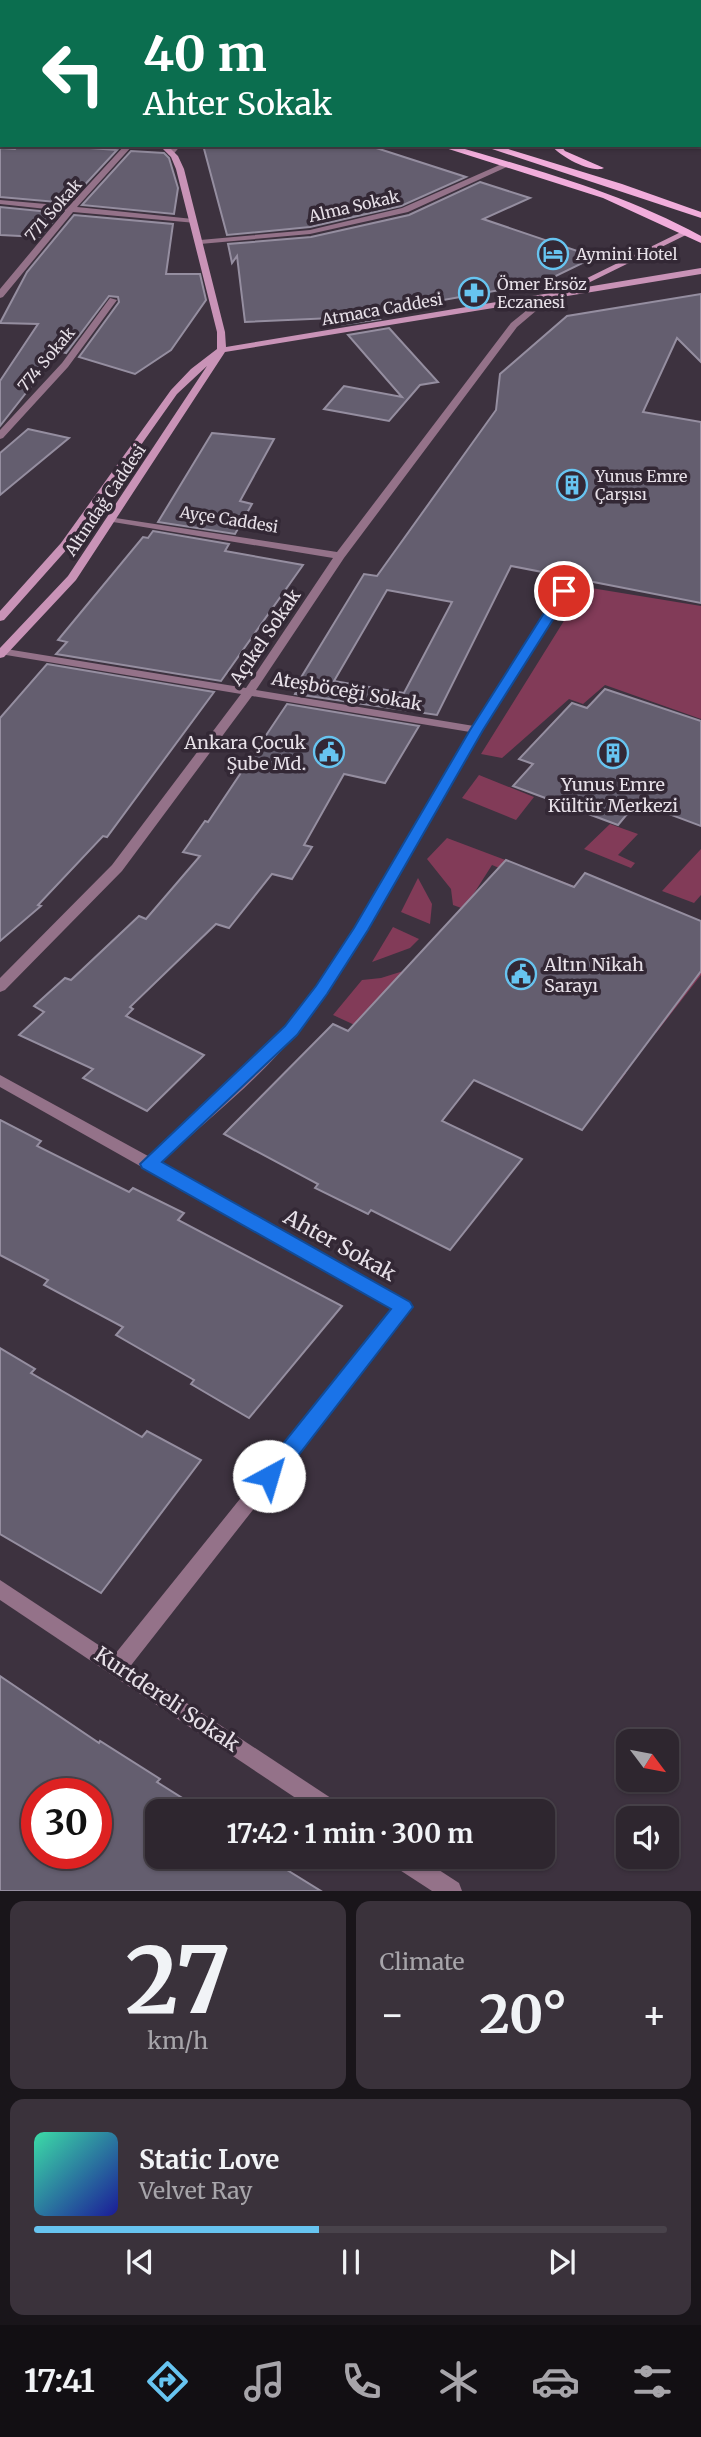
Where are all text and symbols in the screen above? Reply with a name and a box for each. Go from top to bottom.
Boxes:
text: 40 m [143,23,267,84]
icon: left [28,28,119,119]
text: Ahter Sokak [143,84,332,124]
street label: 771 Sokak [20,174,86,245]
street label: Alma Sokak [306,186,402,226]
hotel icon: Aymini Hotel [536,237,570,271]
place label: Aymini Hotel [575,244,677,264]
place label: Ömer Ersöz Eczanesi [497,274,587,312]
pharmacy icon: Ömer Ersöz Eczanesi [457,276,491,310]
street label: Atmaca Caddesi [319,289,444,330]
street label: 774 Sokak [13,322,79,395]
street label: Altındağ Caddesi [60,440,150,560]
place label: Yunus Emre Çarşısı [594,466,687,504]
building icon: Yunus Emre Çarşısı [555,468,589,502]
street label: Ayçe Caddesi [177,501,280,537]
pin [534,561,594,621]
icon: arrive [545,572,583,610]
street label: Açıkel Sokak [224,584,306,690]
street label: Ateşböceği Sokak [269,666,425,716]
place label: Ankara Çocuk Şube Md. [183,731,307,775]
public building icon: Ankara Çocuk Şube Md. [312,735,346,769]
building icon: Yunus Emre Kültür Merkezi [596,736,630,770]
place label: Yunus Emre Kültür Merkezi [548,773,678,817]
place label: Altın Nikah Sarayı [543,953,644,997]
public building icon: Altın Nikah Sarayı [504,957,538,991]
street label: Ahter Sokak [278,1203,401,1287]
position arrow [232,1439,306,1513]
street label: Kurtdereli Sokak [89,1640,245,1758]
north arrow [616,1729,679,1792]
map controls [616,1729,679,1869]
speed limit sign: 30 [21,1778,112,1869]
button: sound [616,1806,679,1869]
text: 17:42 · 1 min · 300 m [227,1817,473,1850]
text: 27 [125,1923,230,2038]
text: Climate [380,1947,465,1976]
text: 20° [479,1982,567,2047]
text: − [380,1991,405,2038]
text: + [642,1991,667,2038]
text: km/h [147,2026,208,2055]
text: Static Love [139,2143,279,2176]
text: Velvet Ray [139,2176,252,2205]
icon: previous [121,2243,159,2281]
icon: pause [332,2243,370,2281]
icon: next [543,2243,581,2281]
icon: directions [143,2357,192,2406]
icon: music [240,2357,289,2406]
icon: phone [337,2357,386,2406]
icon: climate [434,2357,483,2406]
icon: car [531,2357,580,2406]
icon: filters [628,2357,677,2406]
text: 17:41 [24,2361,95,2401]

